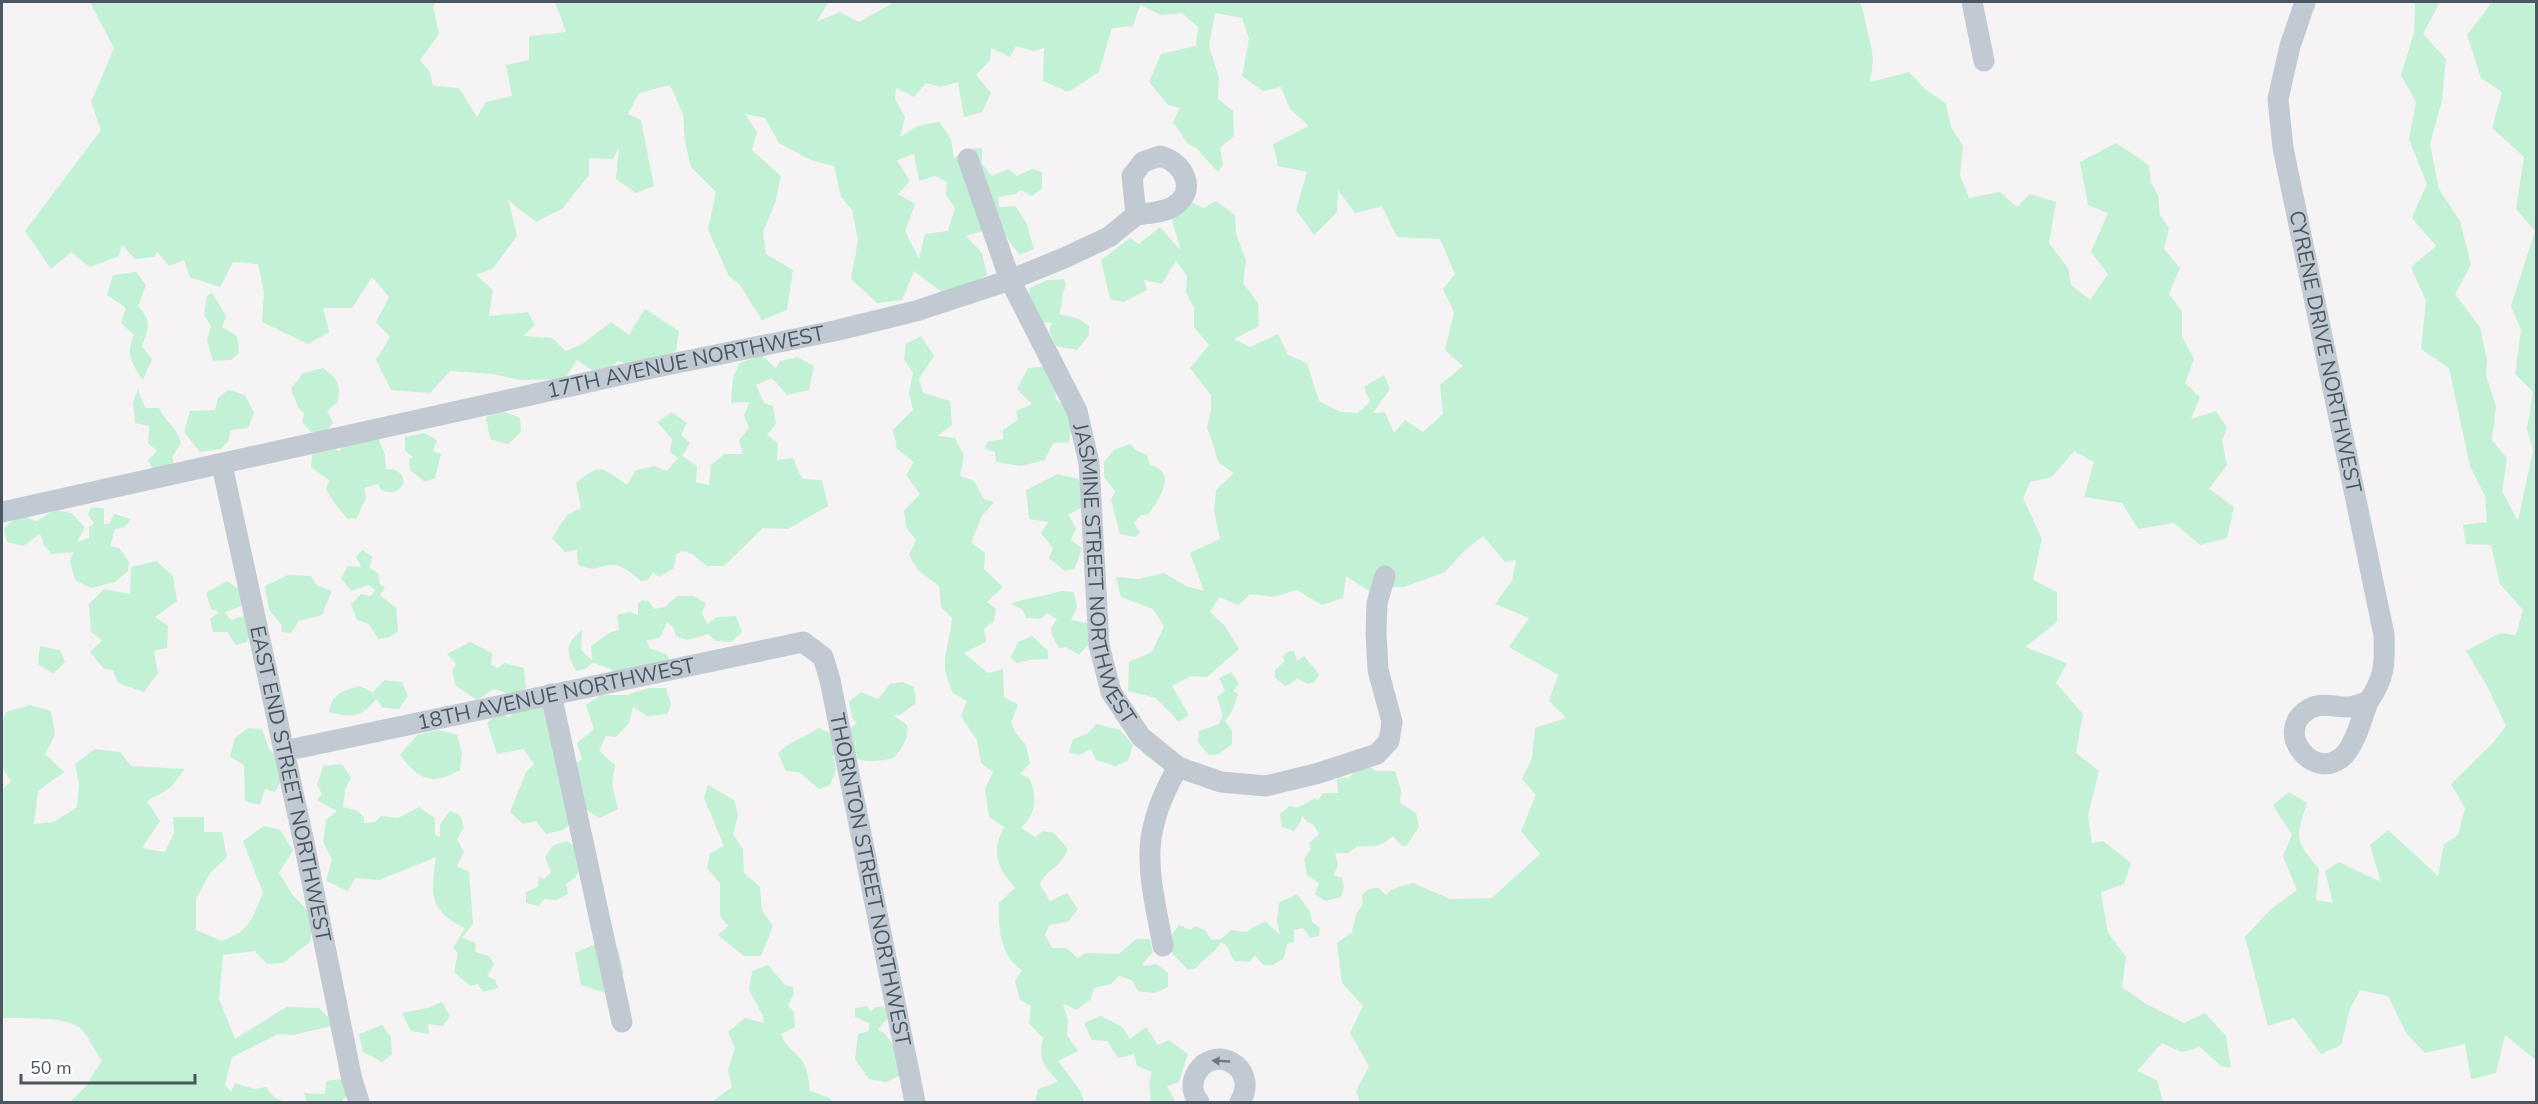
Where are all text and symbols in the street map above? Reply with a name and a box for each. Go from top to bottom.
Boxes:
street label: CYRENE DRIVE NORTHWEST [2282,208,2368,496]
street label: 17TH AVENUE NORTHWEST [544,319,827,405]
street label: JASMINE STREET NORTHWEST [1066,420,1143,730]
street label: EAST END STREET NORTHWEST [243,623,338,945]
street label: 18TH AVENUE NORTHWEST [415,651,698,737]
street label: THORNTON STREET NORTHWEST [823,711,917,1049]
scale bar [21,1047,195,1085]
text: 50 m [30,1056,72,1080]
one-way arrow [1211,1057,1230,1066]

